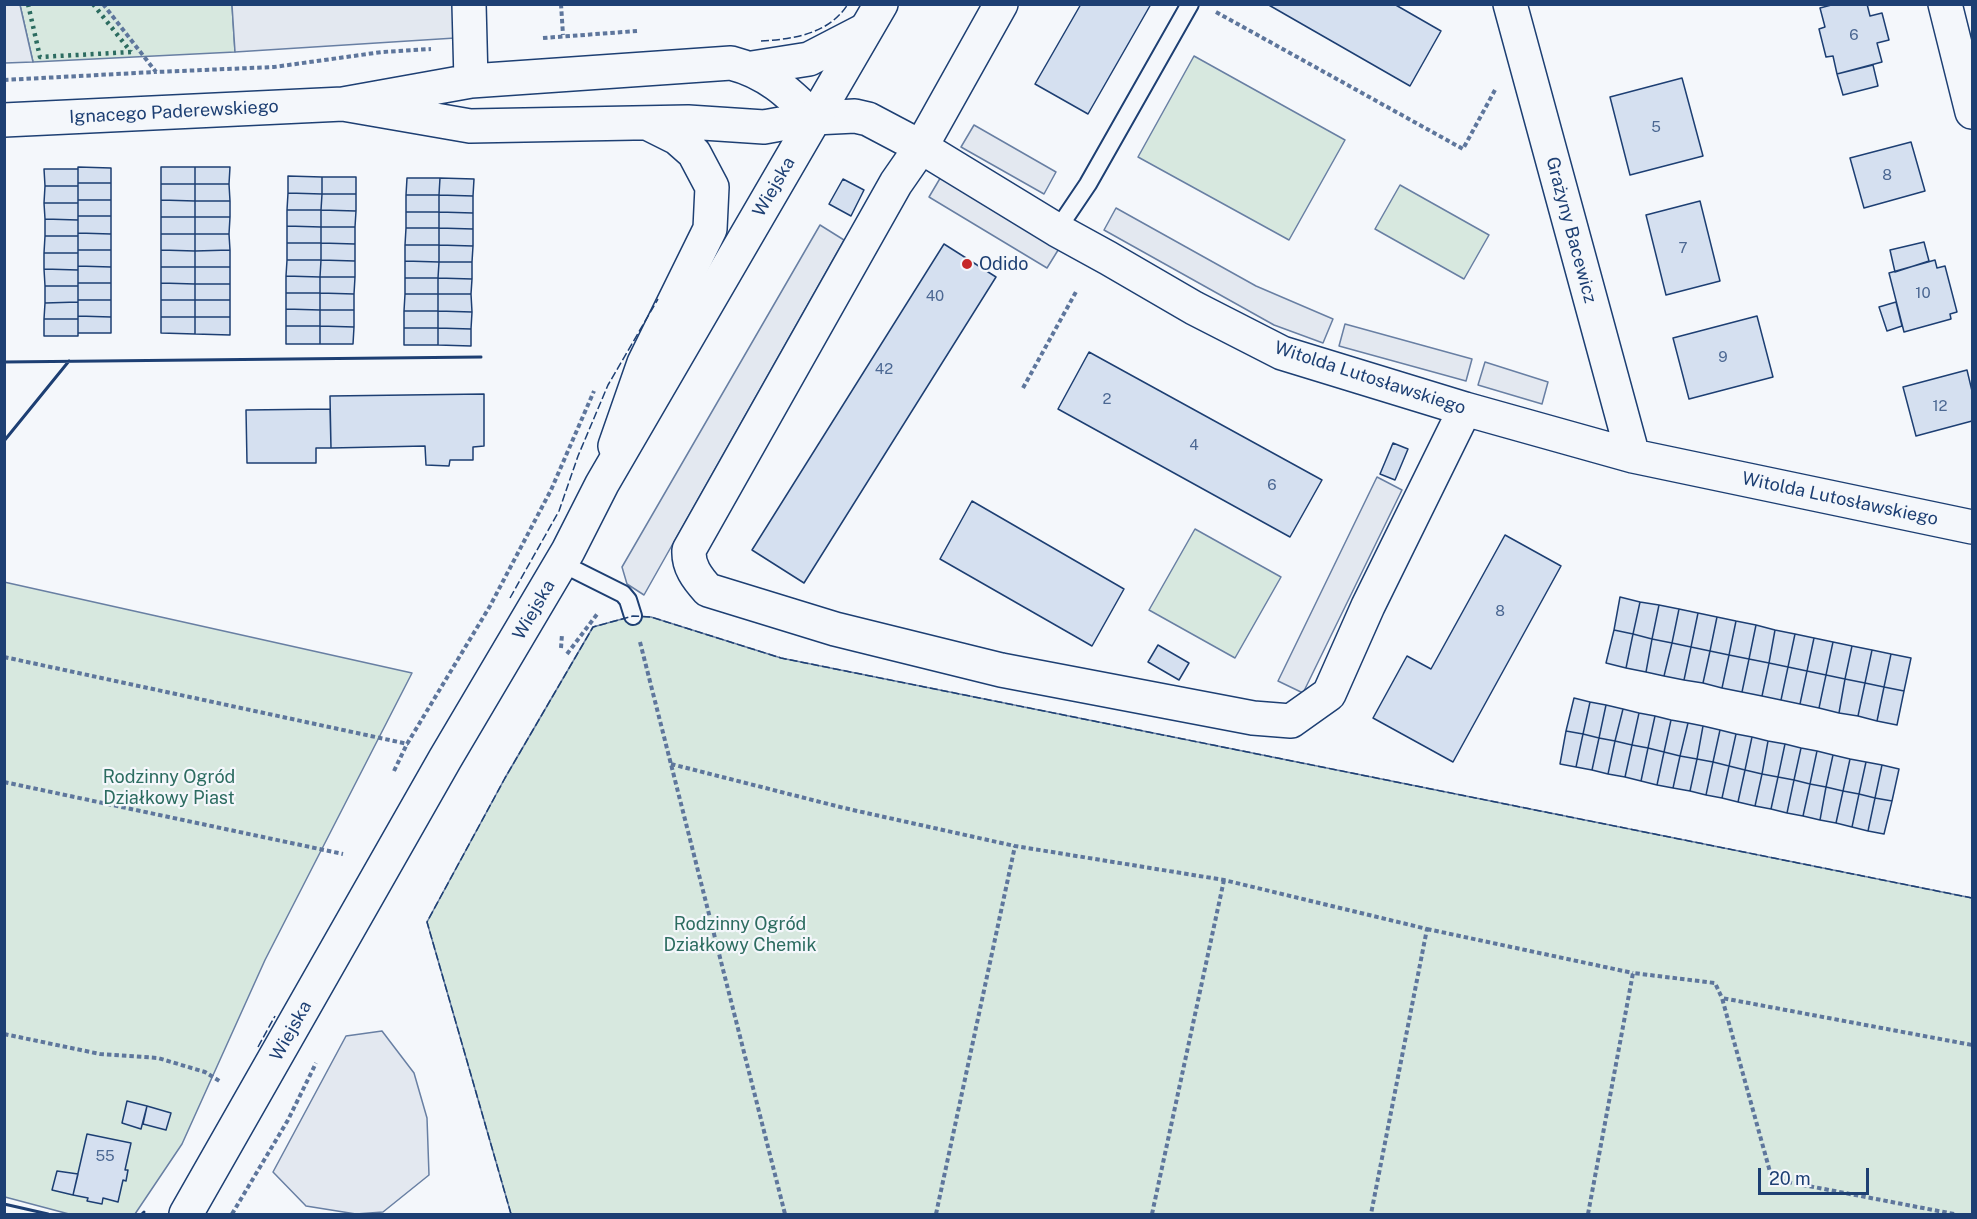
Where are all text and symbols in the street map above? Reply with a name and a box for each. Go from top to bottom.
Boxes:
house number: 6 [1849,26,1859,44]
street label: Ignacego Paderewskiego [69,96,279,128]
house number: 5 [1651,118,1661,136]
street label: Wiejska [748,153,800,221]
street label: Grażyny Bacewicz [1541,154,1601,306]
house number: 8 [1882,166,1892,184]
house number: 7 [1678,239,1688,257]
place label: Odido [979,253,1028,275]
marker: Odido [960,257,974,271]
house number: 10 [1915,284,1931,302]
house number: 40 [926,287,944,305]
street label: Witolda Lutosławskiego [1272,337,1468,419]
house number: 9 [1718,348,1728,366]
house number: 42 [875,360,893,378]
house number: 2 [1103,390,1111,408]
house number: 12 [1932,397,1948,415]
house number: 4 [1189,436,1199,454]
street label: Witolda Lutosławskiego [1740,468,1940,530]
house number: 6 [1267,476,1277,494]
street label: Wiejska [508,576,560,644]
house number: 8 [1495,602,1505,620]
park label: Rodzinny Ogród Działkowy Piast [103,766,235,808]
park label: Rodzinny Ogród Działkowy Chemik [664,913,816,956]
street label: Wiejska [266,997,316,1065]
house number: 55 [95,1147,115,1165]
scale bar [1761,1156,1872,1194]
text: 20 m [1769,1168,1811,1189]

